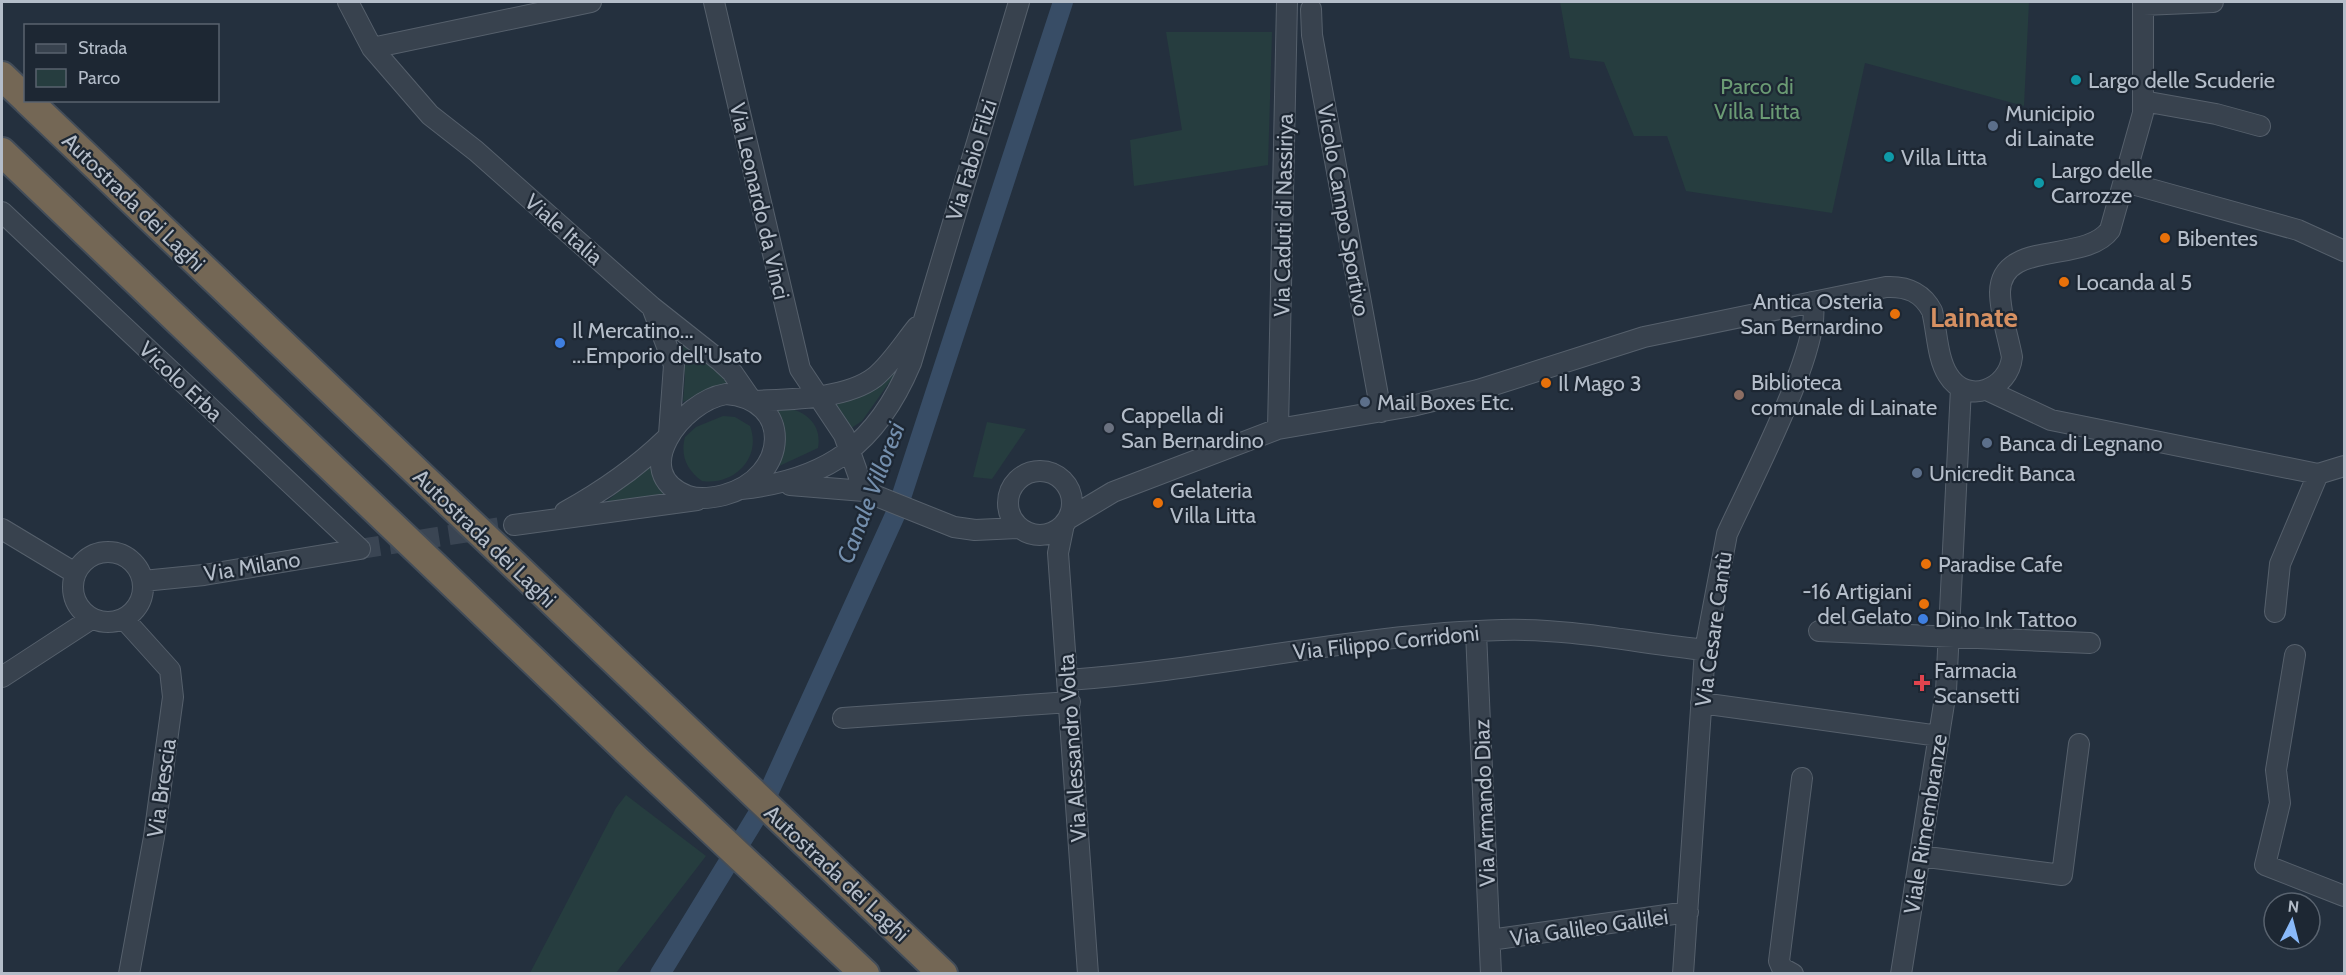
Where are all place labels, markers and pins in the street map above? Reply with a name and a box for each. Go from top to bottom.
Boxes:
place label: Largo delle Scuderie [2088,67,2275,94]
marker: Largo delle Scuderie [2069,73,2083,87]
place label: Municipio di Lainate [2005,100,2095,152]
marker: Municipio di Lainate [1986,119,2000,133]
place label: Villa Litta [1901,144,1987,171]
marker: Villa Litta [1882,150,1896,164]
place label: Largo delle Carrozze [2051,157,2152,209]
marker: Largo delle Carrozze [2032,176,2046,190]
place label: Bibentes [2177,225,2258,252]
marker: Bibentes [2158,231,2172,245]
place label: Locanda al 5 [2076,269,2192,296]
marker: Locanda al 5 [2057,275,2071,289]
place label: Antica Osteria San Bernardino [1740,288,1883,340]
marker: Antica Osteria San Bernardino [1888,307,1902,321]
place label: Il Mercatino... ...Emporio dell'Usato [572,317,762,369]
marker: Il Mercatino... ...Emporio dell'Usato [553,336,567,350]
place label: Biblioteca comunale di Lainate [1751,369,1937,421]
place label: Il Mago 3 [1558,370,1642,397]
marker: Il Mago 3 [1539,376,1553,390]
marker: Biblioteca comunale di Lainate [1732,388,1746,402]
place label: Mail Boxes Etc. [1377,389,1514,416]
marker: Mail Boxes Etc. [1358,395,1372,409]
place label: Cappella di San Bernardino [1121,402,1264,454]
marker: Cappella di San Bernardino [1102,421,1116,435]
place label: Banca di Legnano [1999,430,2163,457]
marker: Banca di Legnano [1980,436,1994,450]
place label: Unicredit Banca [1929,460,2076,487]
marker: Unicredit Banca [1910,466,1924,480]
place label: Gelateria Villa Litta [1170,477,1256,529]
marker: Gelateria Villa Litta [1151,496,1165,510]
place label: Paradise Cafe [1938,551,2063,578]
marker: Paradise Cafe [1919,557,1933,571]
place label: -16 Artigiani del Gelato [1802,578,1912,630]
marker: -16 Artigiani del Gelato [1917,597,1931,611]
place label: Dino Ink Tattoo [1935,606,2077,633]
marker: Dino Ink Tattoo [1916,612,1930,626]
place label: Farmacia Scansetti [1934,657,2020,709]
marker: Farmacia Scansetti [1915,676,1929,690]

